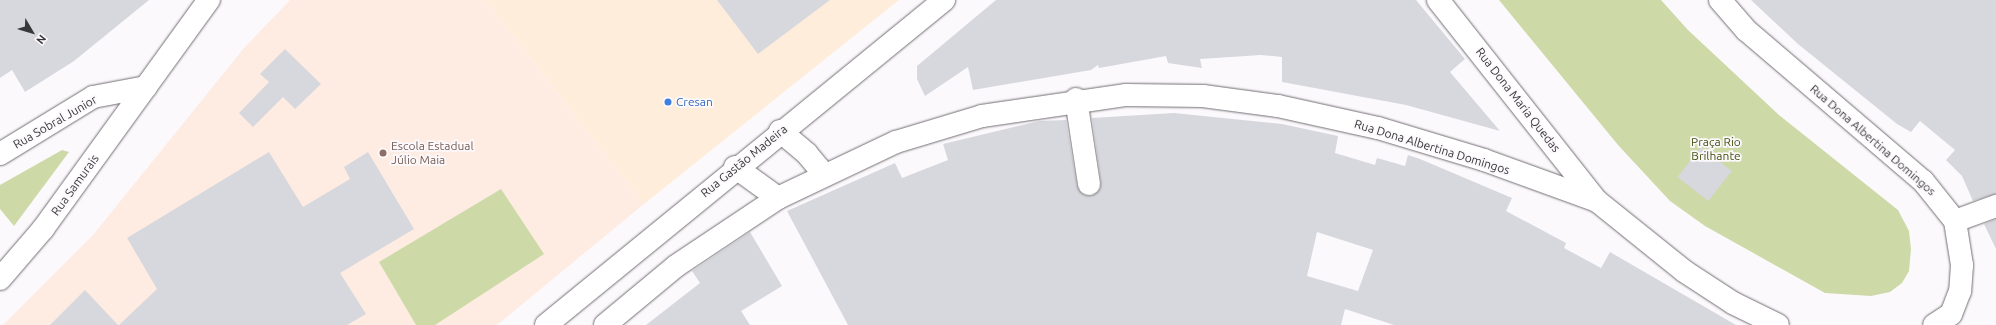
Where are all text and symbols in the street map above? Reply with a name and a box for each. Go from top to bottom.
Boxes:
north arrow [12,12,52,52]
text: N [34,32,49,46]
street label: Rua Dona Maria Quedas [1473,45,1563,155]
street label: Rua Dona Albertina Domingos [1807,81,1939,199]
street label: Rua Sobral Junior [11,92,99,152]
place label: Cresan [676,95,713,109]
marker: Cresan [663,97,673,107]
street label: Rua Dona Albertina Domingos [1353,116,1511,178]
street label: Rua Gastão Madeira [698,122,790,200]
park label: Praça Rio Brilhante [1691,135,1741,163]
place label: Escola Estadual Júlio Maia [391,139,474,167]
marker: Escola Estadual Júlio Maia [378,148,388,158]
street label: Rua Samurais [48,152,102,218]

